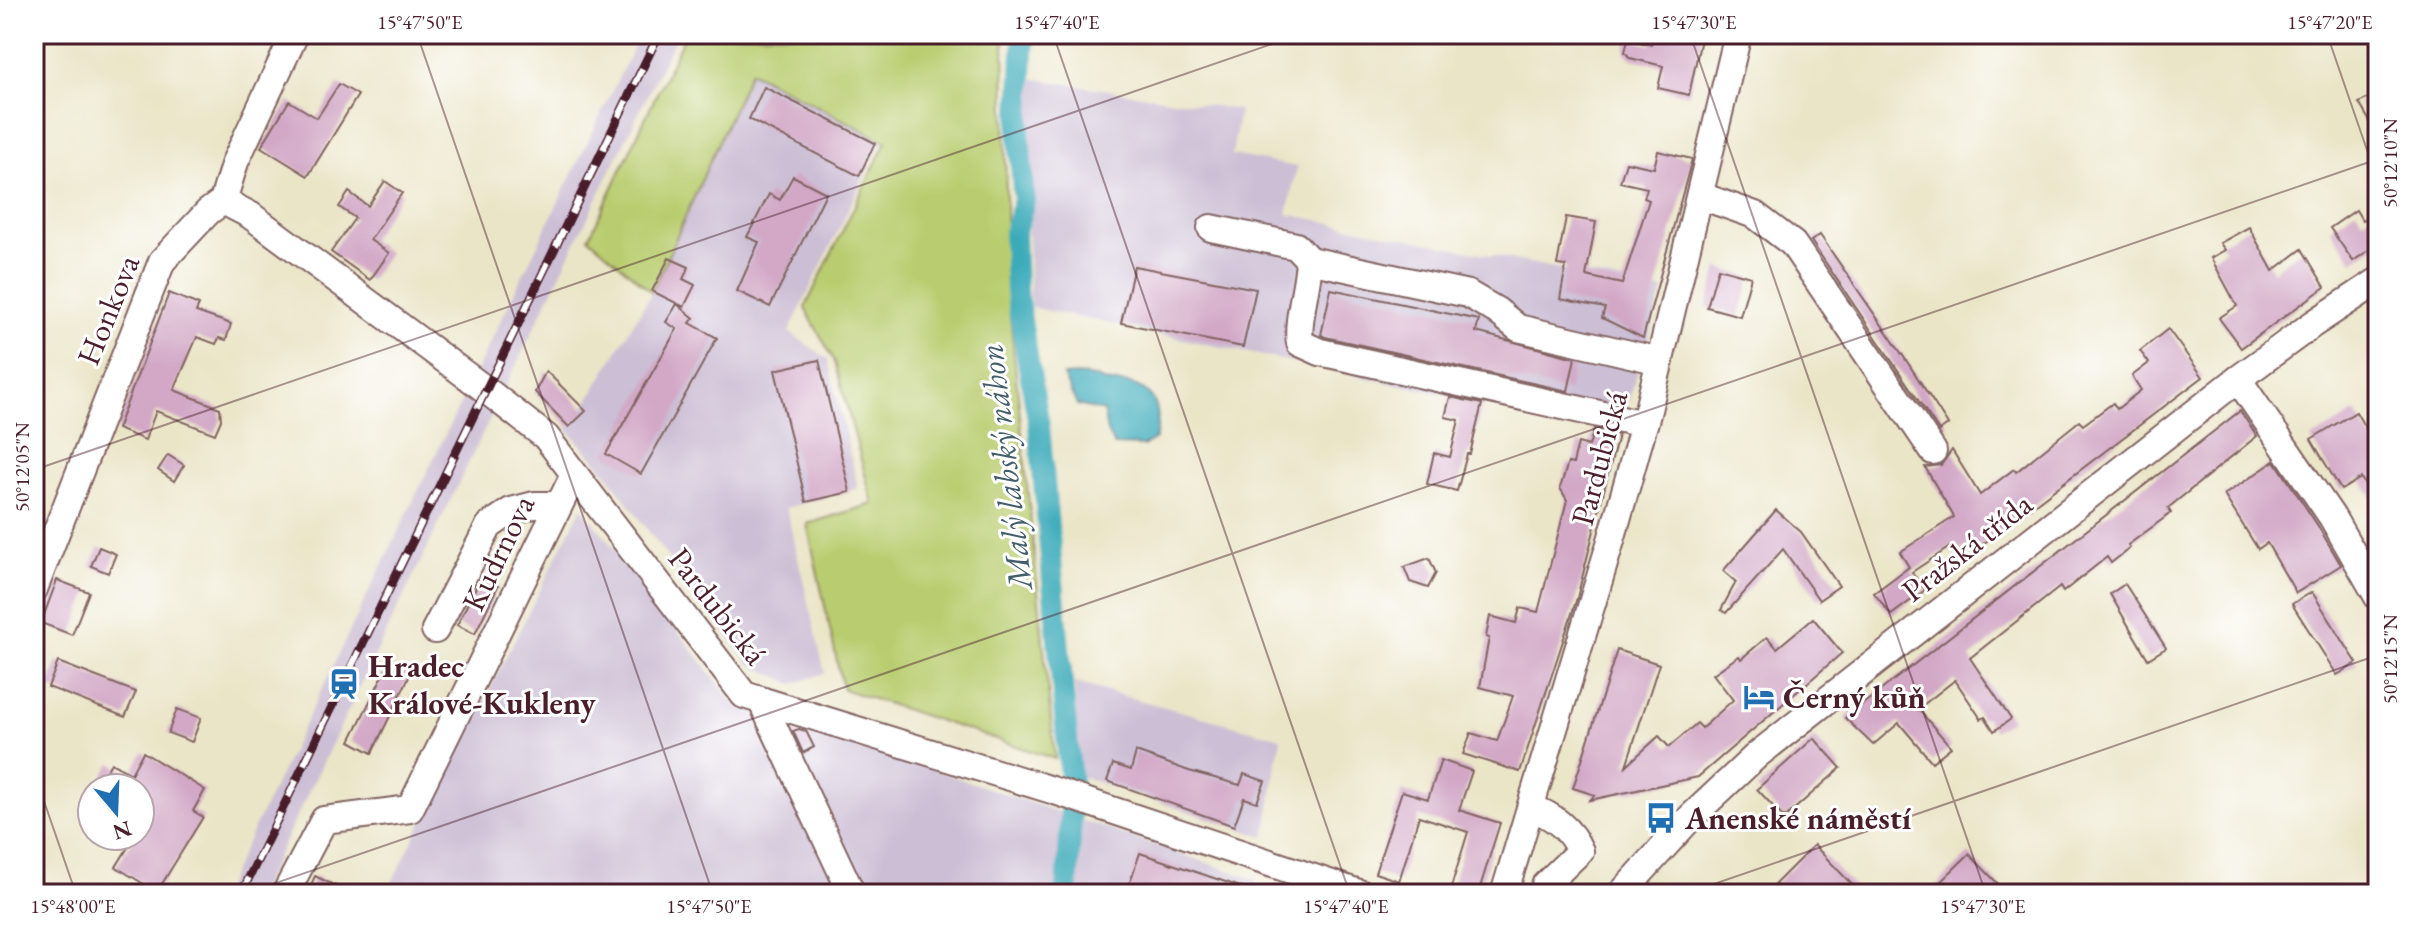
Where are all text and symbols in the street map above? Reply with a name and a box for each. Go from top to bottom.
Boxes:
text: 15°47'50"E [377,9,463,35]
text: 15°47'40"E [1014,9,1100,35]
text: 15°47'30"E [1651,9,1737,35]
text: 15°47'20"E [2287,9,2373,35]
text: 50°12'10"N [2377,118,2403,208]
street label: Honkova [67,248,149,371]
water label: Malý labský náhon [968,342,1042,594]
street label: Pardubická [1561,386,1637,530]
text: 50°12'05"N [9,422,35,512]
street label: Pražská třída [1893,483,2041,611]
street label: Kudrnova [452,488,544,618]
street label: Pardubická [659,539,777,673]
text: 50°12'15"N [2377,614,2403,704]
place label: Hradec Králové-Kukleny [368,645,596,724]
station icon: Hradec Králové-Kukleny [327,667,361,701]
place label: Černý kůň [1783,676,1926,718]
hotel icon: Černý kůň [1742,680,1776,714]
north arrow [76,772,156,852]
place label: Anenské náměstí [1684,797,1912,839]
bus stop icon: Anenské náměstí [1644,801,1678,835]
text: N [109,814,135,847]
text: 15°48'00"E [30,893,116,919]
text: 15°47'50"E [666,893,752,919]
text: 15°47'40"E [1303,893,1389,919]
text: 15°47'30"E [1940,893,2026,919]

